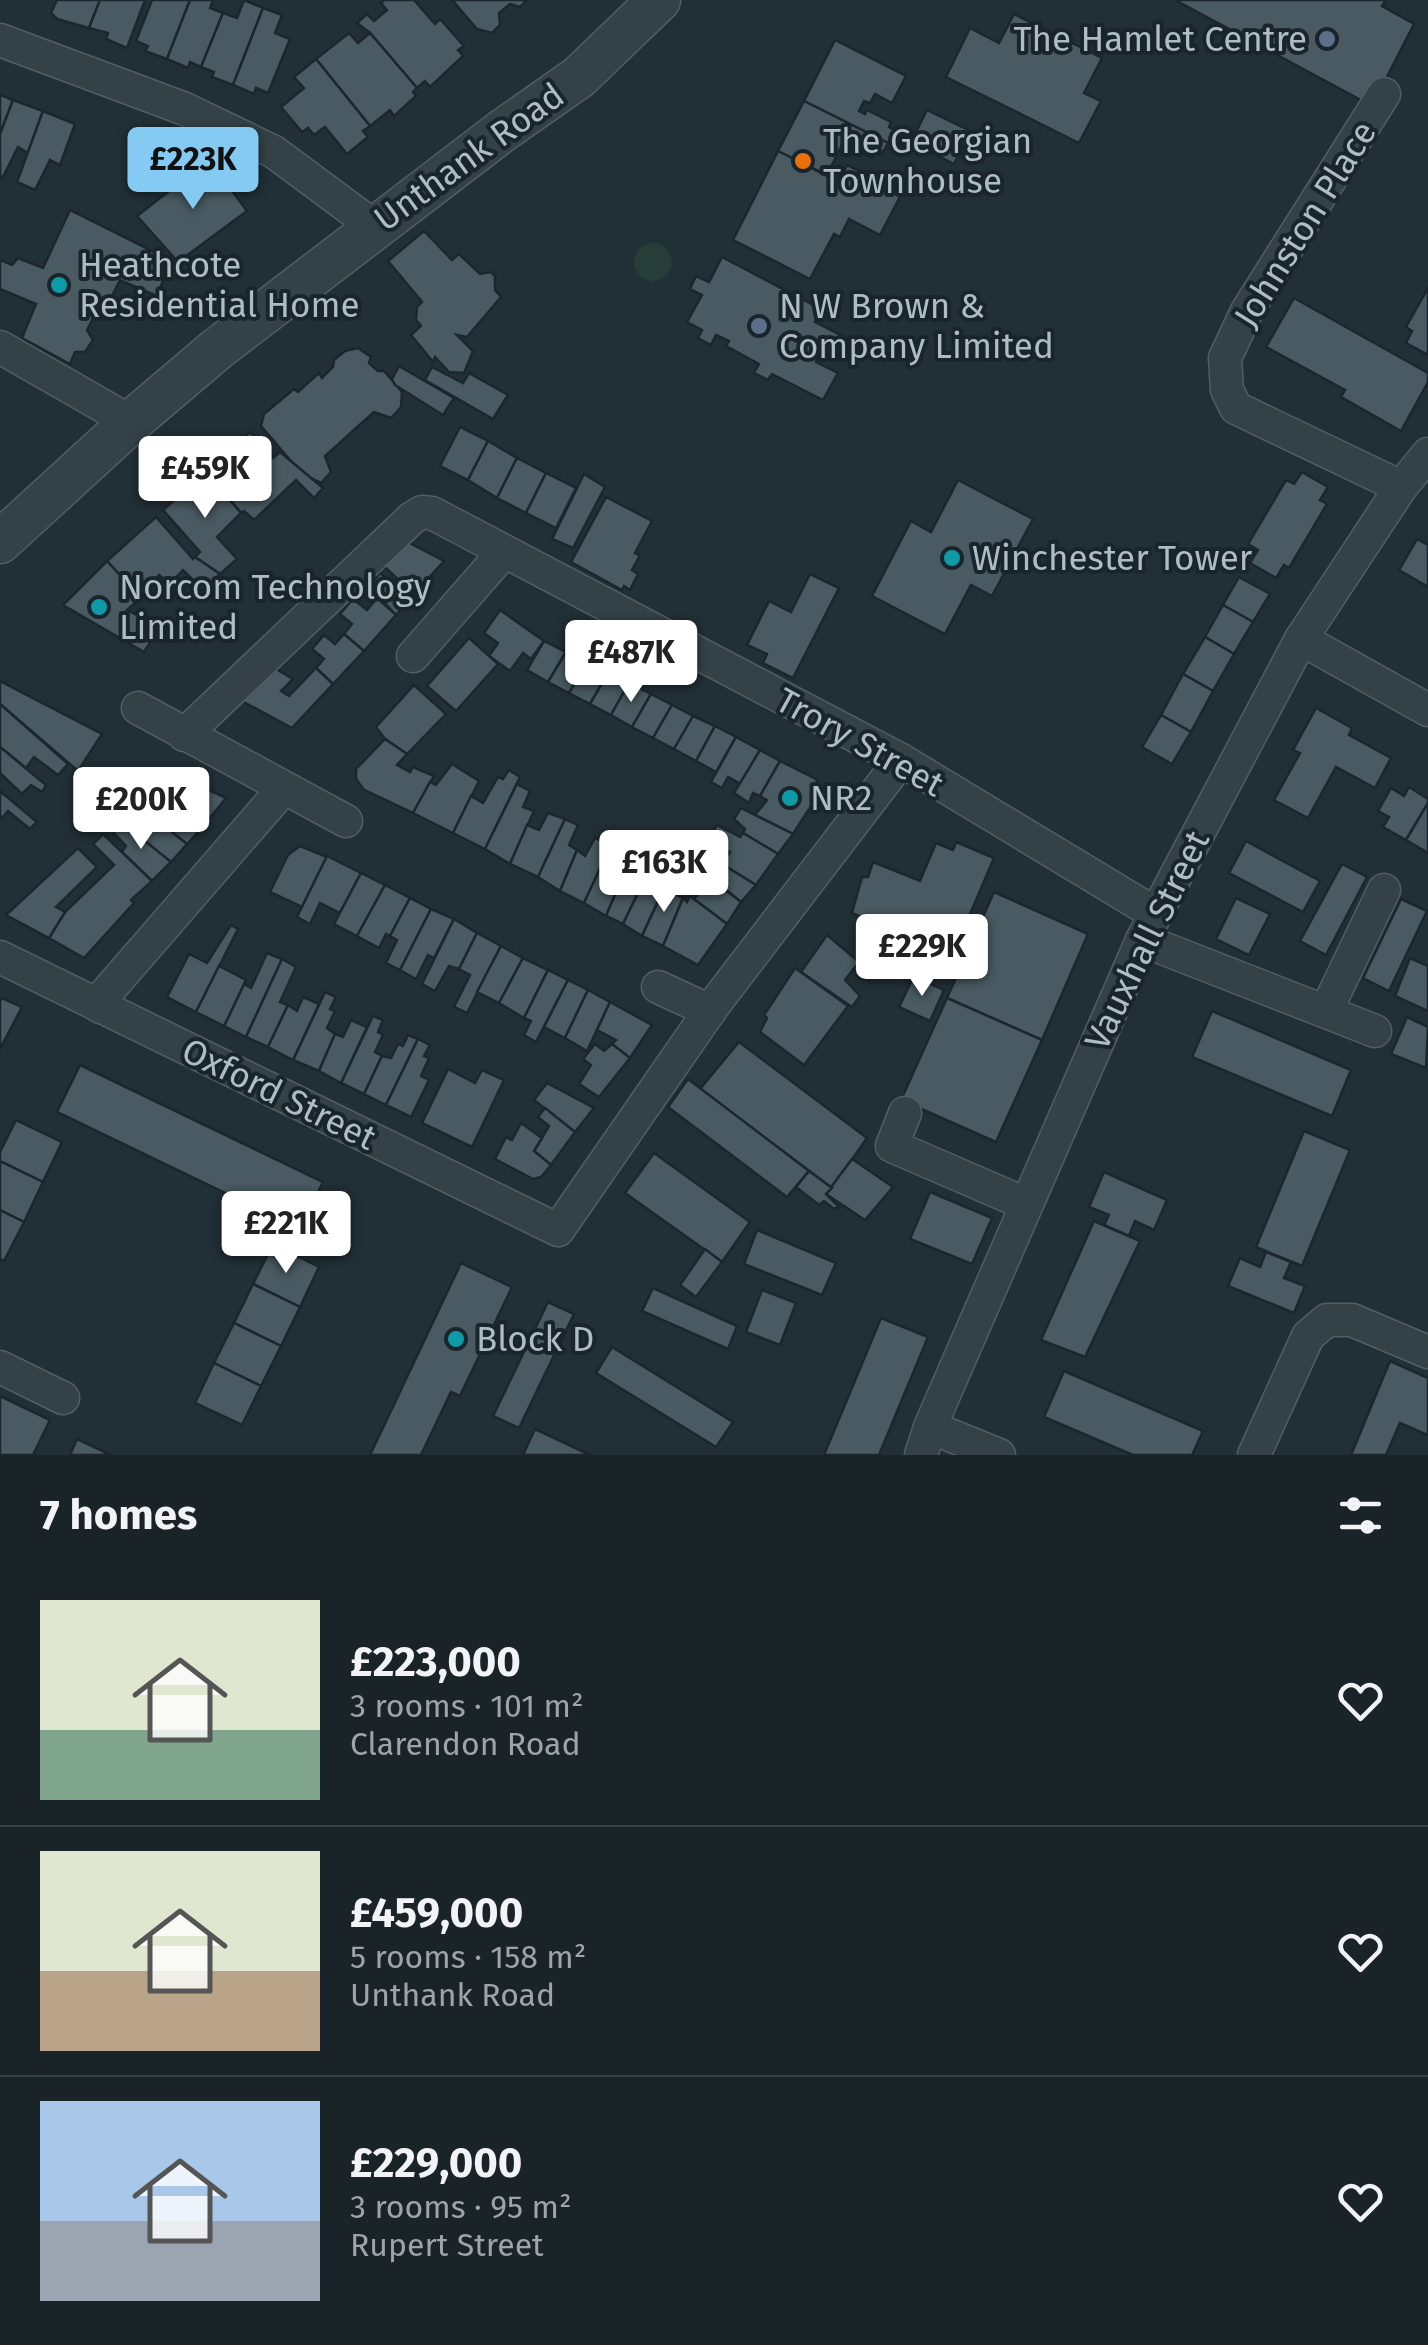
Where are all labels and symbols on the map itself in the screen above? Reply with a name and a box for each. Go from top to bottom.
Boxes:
place label: The Hamlet Centre [1013,18,1307,60]
marker: The Hamlet Centre [1316,28,1338,50]
street label: Unthank Road [366,74,572,240]
street label: Johnston Place [1225,113,1385,335]
place label: The Georgian Townhouse [823,120,1032,202]
pin: £223K [123,127,263,212]
marker: The Georgian Townhouse [792,150,814,172]
place label: Heathcote Residential Home [79,244,360,326]
marker: Heathcote Residential Home [48,274,70,296]
place label: N W Brown & Company Limited [779,285,1054,367]
marker: N W Brown & Company Limited [748,315,770,337]
pin: £459K [135,436,275,521]
place label: Winchester Tower [972,537,1253,579]
marker: Winchester Tower [941,547,963,569]
place label: Norcom Technology Limited [119,566,431,648]
marker: Norcom Technology Limited [88,596,110,618]
pin: £487K [561,620,701,705]
street label: Trory Street [769,679,951,805]
pin: £200K [71,767,211,852]
place label: NR2 [810,777,872,819]
marker: NR2 [779,787,801,809]
street label: Vauxhall Street [1076,823,1218,1056]
pin: £163K [594,830,734,915]
pin: £229K [852,914,992,999]
street label: Oxford Street [175,1029,383,1159]
pin: £221K [216,1191,356,1276]
place label: Block D [476,1318,594,1360]
marker: Block D [445,1328,467,1350]

